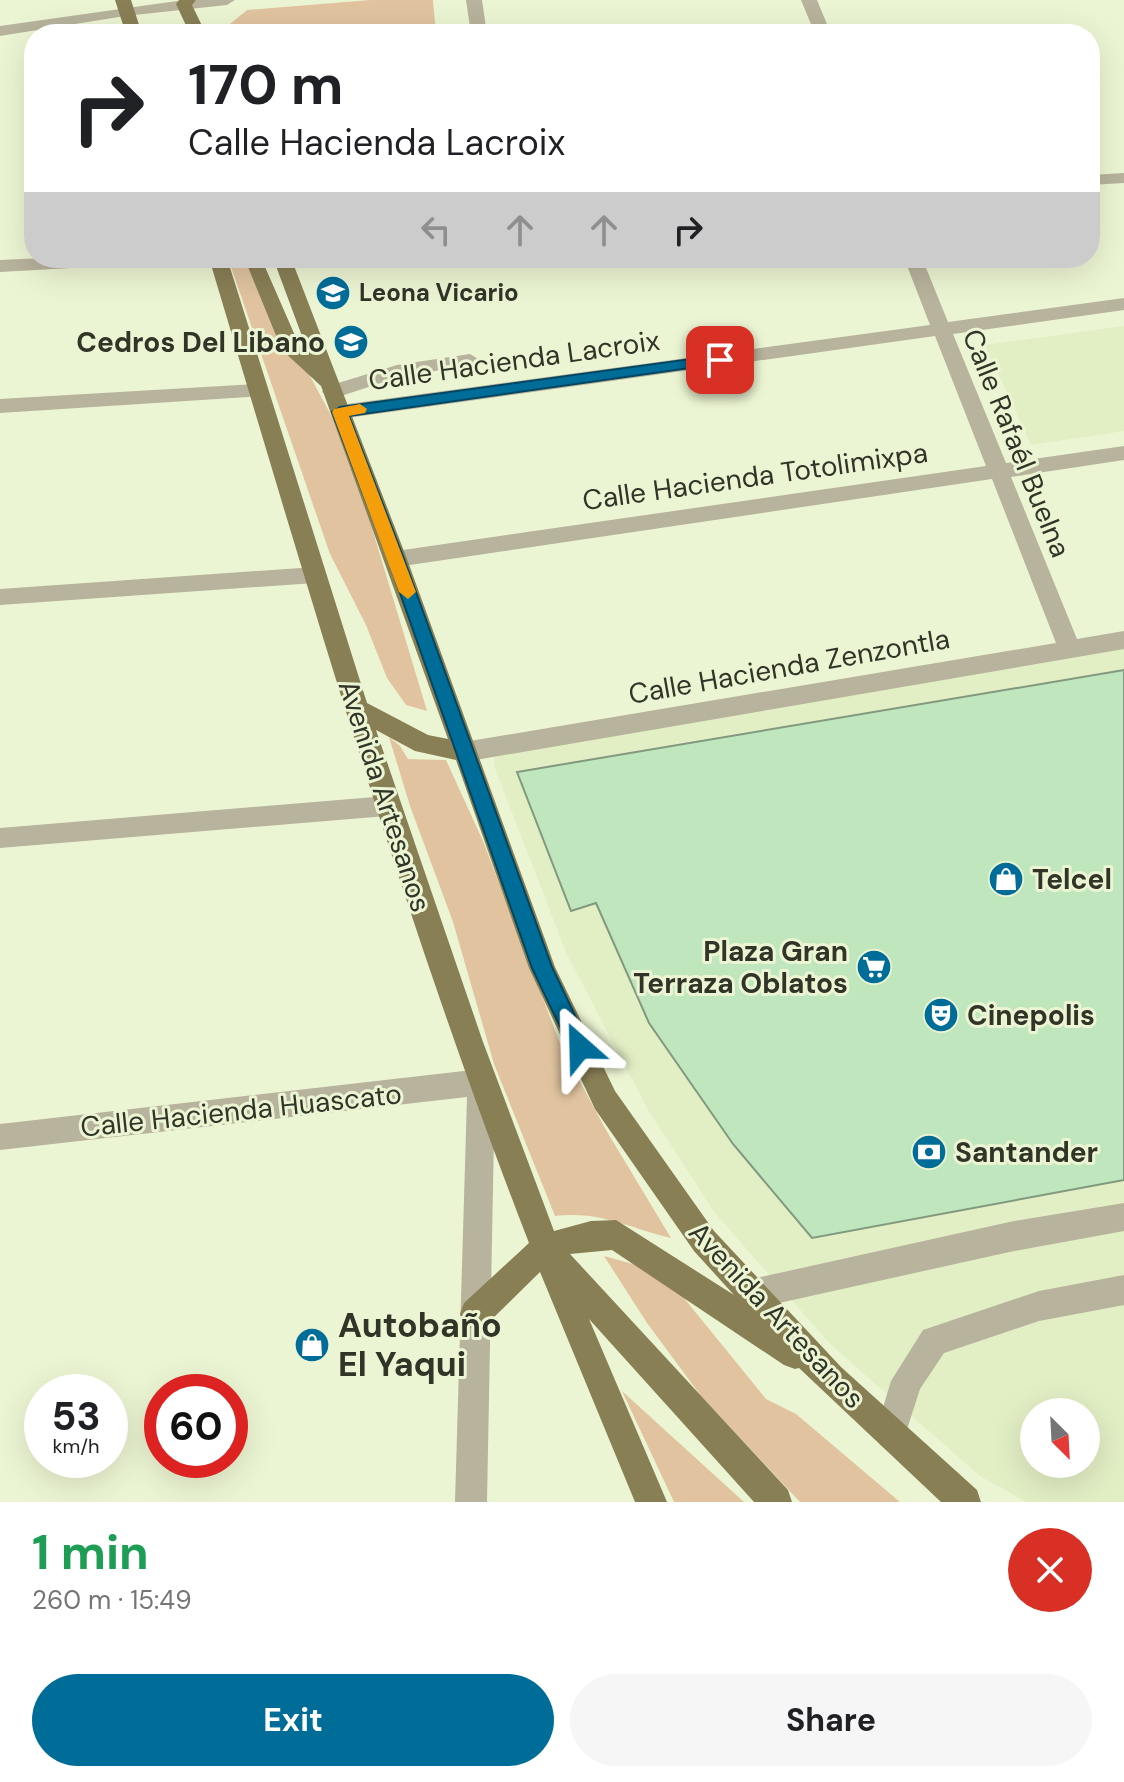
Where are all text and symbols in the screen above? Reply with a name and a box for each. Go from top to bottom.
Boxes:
text: 170 m [188,48,343,121]
icon: right [56,56,160,160]
text: Calle Hacienda Lacroix [188,119,565,166]
icon: left [414,208,458,252]
icon: ahead [498,208,542,252]
icon: ahead [582,208,626,252]
icon: right [666,208,710,252]
school or university icon: Leona Vicario [314,274,352,312]
place label: Leona Vicario [359,277,519,308]
street label: Calle Hacienda Lacroix [366,322,662,399]
school or university icon: Cedros Del Libano [332,323,370,361]
place label: Cedros Del Libano [76,324,325,361]
street label: Calle Rafaél Buelna [954,324,1079,563]
pin [686,326,754,394]
icon: arrive [698,338,742,382]
street label: Calle Hacienda Totolimixpa [580,434,930,519]
street label: Calle Hacienda Zenzontla [626,620,953,713]
street label: Avenida Artesanos [330,676,439,917]
shop icon: Telcel [987,860,1025,898]
place label: Telcel [1032,861,1112,898]
place label: Plaza Gran Terraza Oblatos [633,933,848,1002]
supermarket icon: Plaza Gran Terraza Oblatos [855,948,893,986]
theatre icon: Cinepolis [922,996,960,1034]
place label: Cinepolis [967,997,1095,1034]
position arrow [538,1005,622,1089]
street label: Calle Hacienda Huascato [79,1075,404,1146]
bank icon: Santander [910,1133,948,1171]
place label: Santander [955,1134,1098,1171]
street label: Avenida Artesanos [681,1214,873,1416]
place label: Autobaño El Yaqui [338,1303,502,1387]
shop icon: Autobaño El Yaqui [293,1326,331,1364]
speed limit sign: 60 [144,1374,248,1478]
text: 53 [52,1390,101,1442]
north arrow [1020,1398,1100,1478]
map controls [1020,1398,1100,1478]
text: km/h [52,1433,100,1459]
text: 1 min [32,1521,149,1584]
button: close [1008,1528,1092,1612]
text: 260 m · 15:49 [32,1583,191,1617]
button: Exit [32,1674,554,1766]
button: Share [570,1674,1092,1766]

